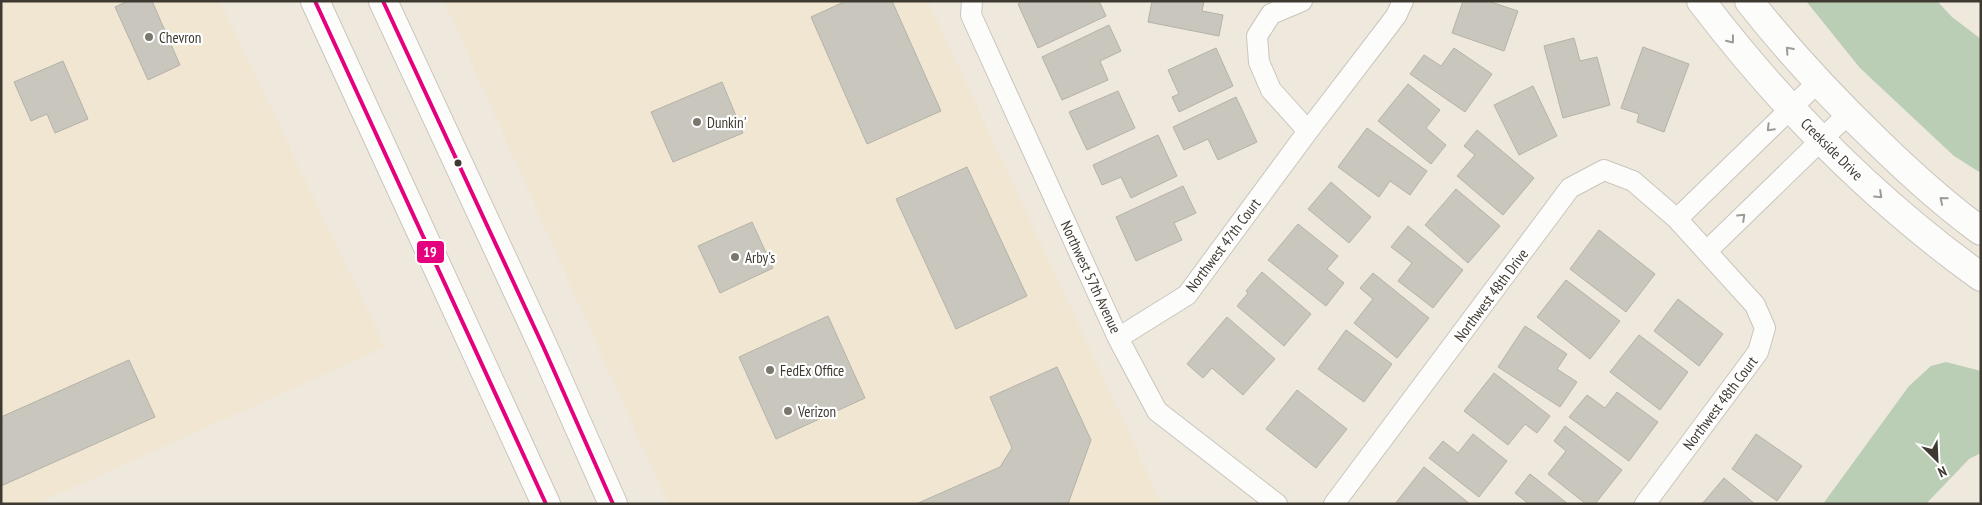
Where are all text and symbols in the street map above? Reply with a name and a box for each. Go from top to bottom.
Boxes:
place label: Chevron [159,28,201,47]
marker: Chevron [143,31,155,43]
one-way arrow [1726,34,1734,43]
one-way arrow [1786,47,1795,56]
place label: Dunkin' [707,113,747,132]
street label: Creekside Drive [1797,114,1867,184]
marker: Dunkin' [691,116,703,128]
one-way arrow [1767,122,1776,131]
unlabelled marker [453,158,463,168]
one-way arrow [1874,189,1883,198]
street label: Northwest 47th Court [1182,194,1264,296]
one-way arrow [1939,197,1948,206]
one-way arrow [1736,214,1745,223]
street label: Northwest 57th Avenue [1057,218,1125,336]
line badge: 19 [416,240,445,264]
text: 19 [423,243,437,261]
street label: Northwest 48th Drive [1450,245,1532,345]
place label: Arby's [745,248,775,267]
marker: Arby's [729,251,741,263]
street label: Northwest 48th Court [1679,352,1761,454]
place label: FedEx Office [780,361,844,380]
marker: FedEx Office [764,364,776,376]
place label: Verizon [797,402,836,421]
marker: Verizon [782,405,794,417]
north arrow [1912,435,1962,485]
text: N [1935,462,1949,482]

